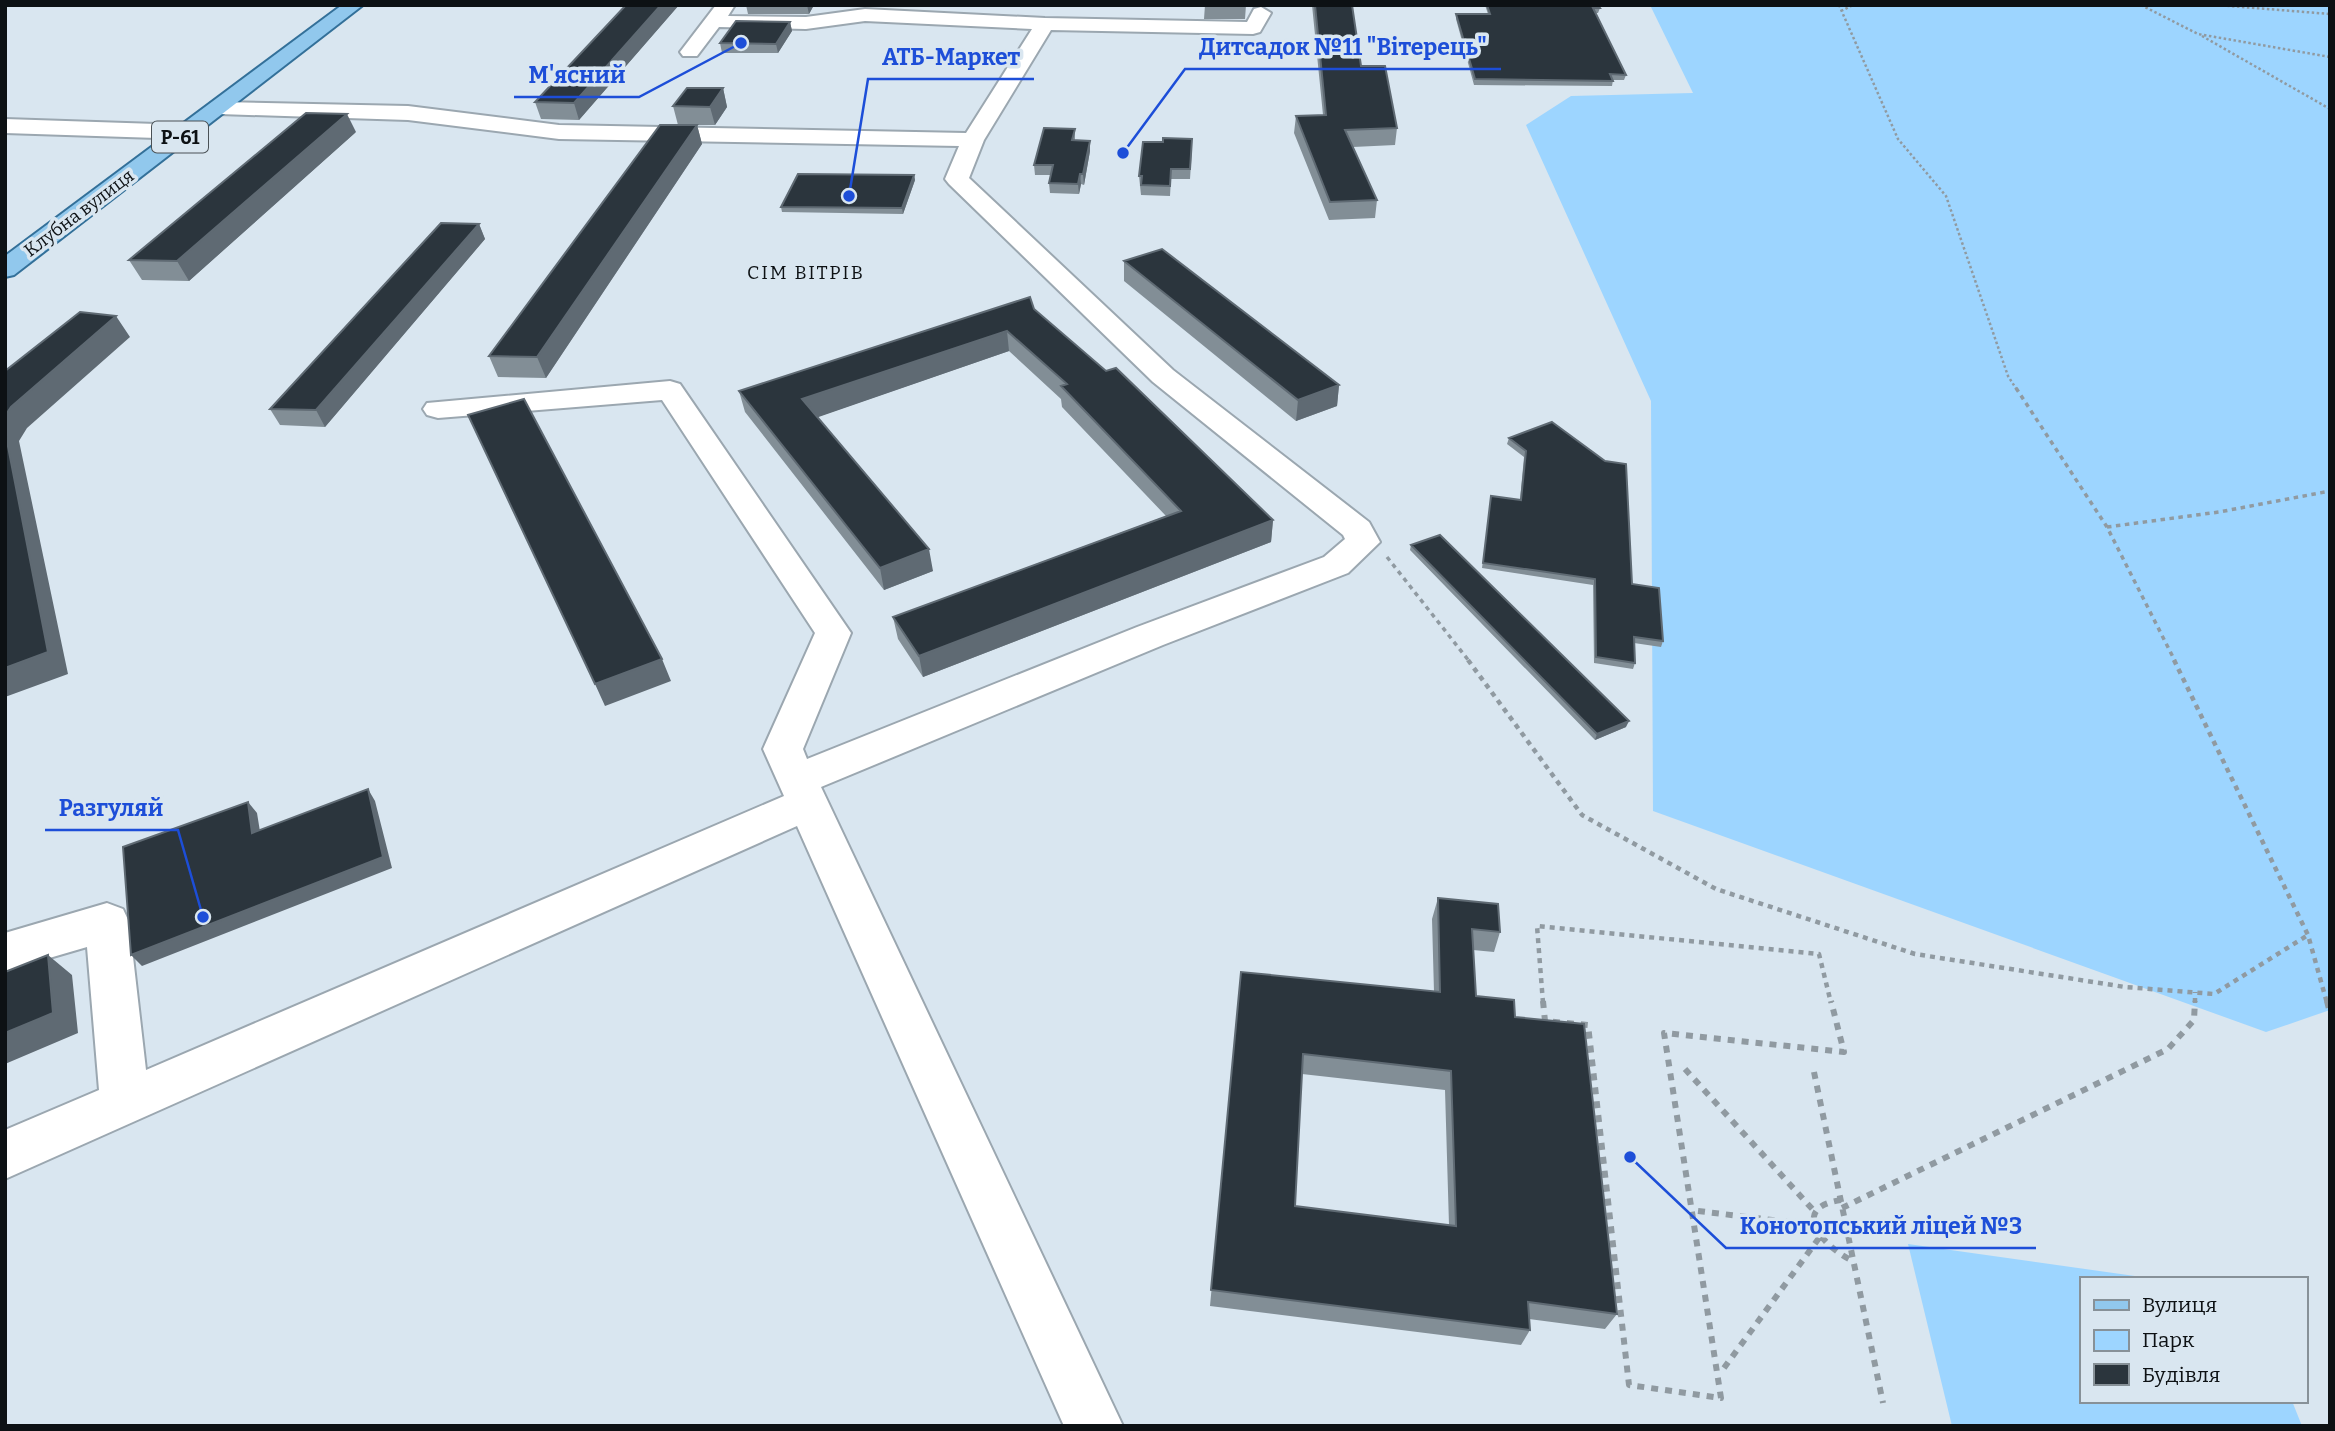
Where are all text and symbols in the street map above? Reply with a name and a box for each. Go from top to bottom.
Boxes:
callout: Дитсадок №11 "Вітерець" [1185,25,1501,69]
text: Дитсадок №11 "Вітерець" [1199,33,1487,61]
callout: АТБ-Маркет [868,35,1034,79]
text: АТБ-Маркет [882,43,1021,71]
callout: М'ясний [514,53,639,97]
text: М'ясний [529,61,625,89]
road number: Р-61 [152,122,208,153]
street label: Клубна вулиця [20,165,138,261]
district label: СІМ ВІТРІВ [747,261,865,284]
callout: Разгуляй [45,786,178,830]
text: Разгуляй [59,794,163,822]
callout: Конотопський ліцей №3 [1726,1204,2036,1248]
text: Конотопський ліцей №3 [1740,1212,2022,1240]
legend [2080,1277,2307,1403]
text: Вулиця [2142,1292,2217,1318]
text: Парк [2142,1327,2195,1353]
text: Будівля [2142,1362,2220,1388]

